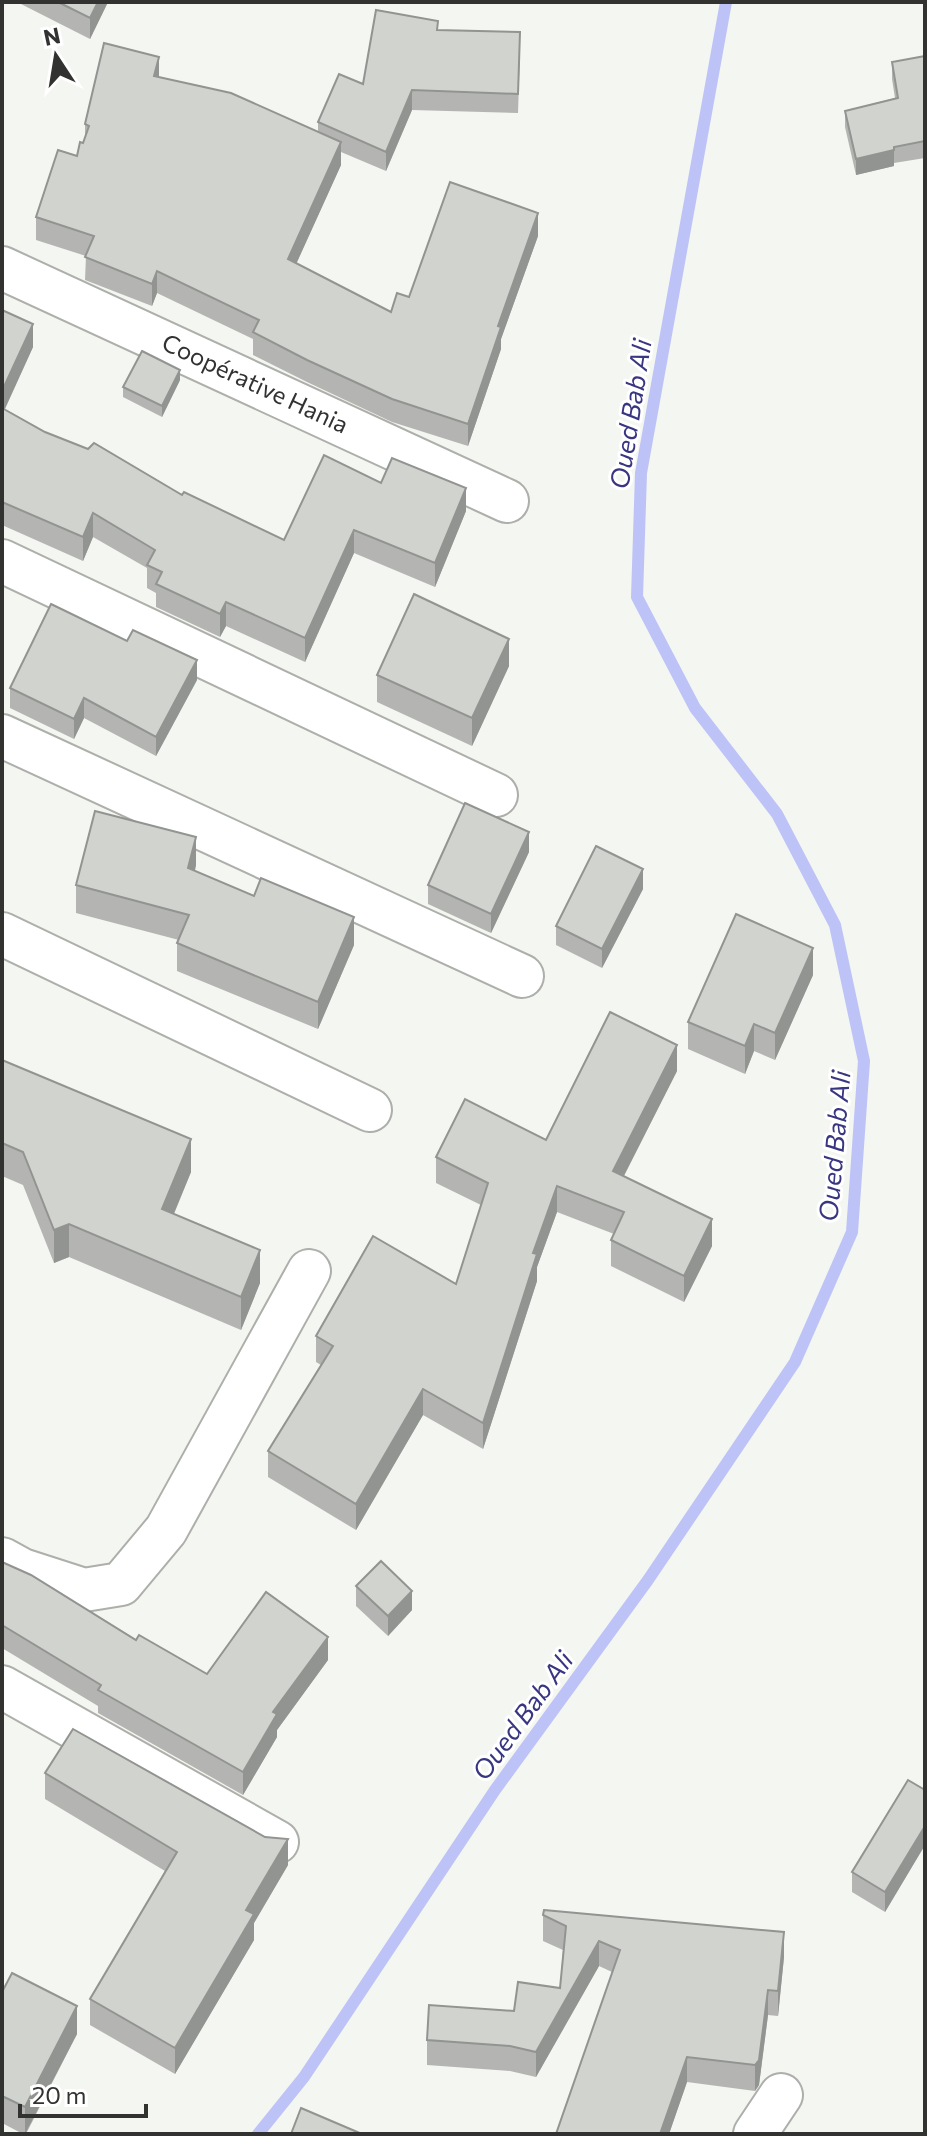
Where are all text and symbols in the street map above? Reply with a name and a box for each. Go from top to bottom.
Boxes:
north arrow [16,16,96,96]
text: N [41,21,63,51]
street label: Coopérative Hania [158,327,353,438]
water label: Oued Bab Ali [602,335,657,491]
water label: Oued Bab Ali [811,1068,856,1223]
water label: Oued Bab Ali [465,1644,580,1786]
scale bar [20,2068,146,2118]
text: 20 m [32,2080,86,2109]

